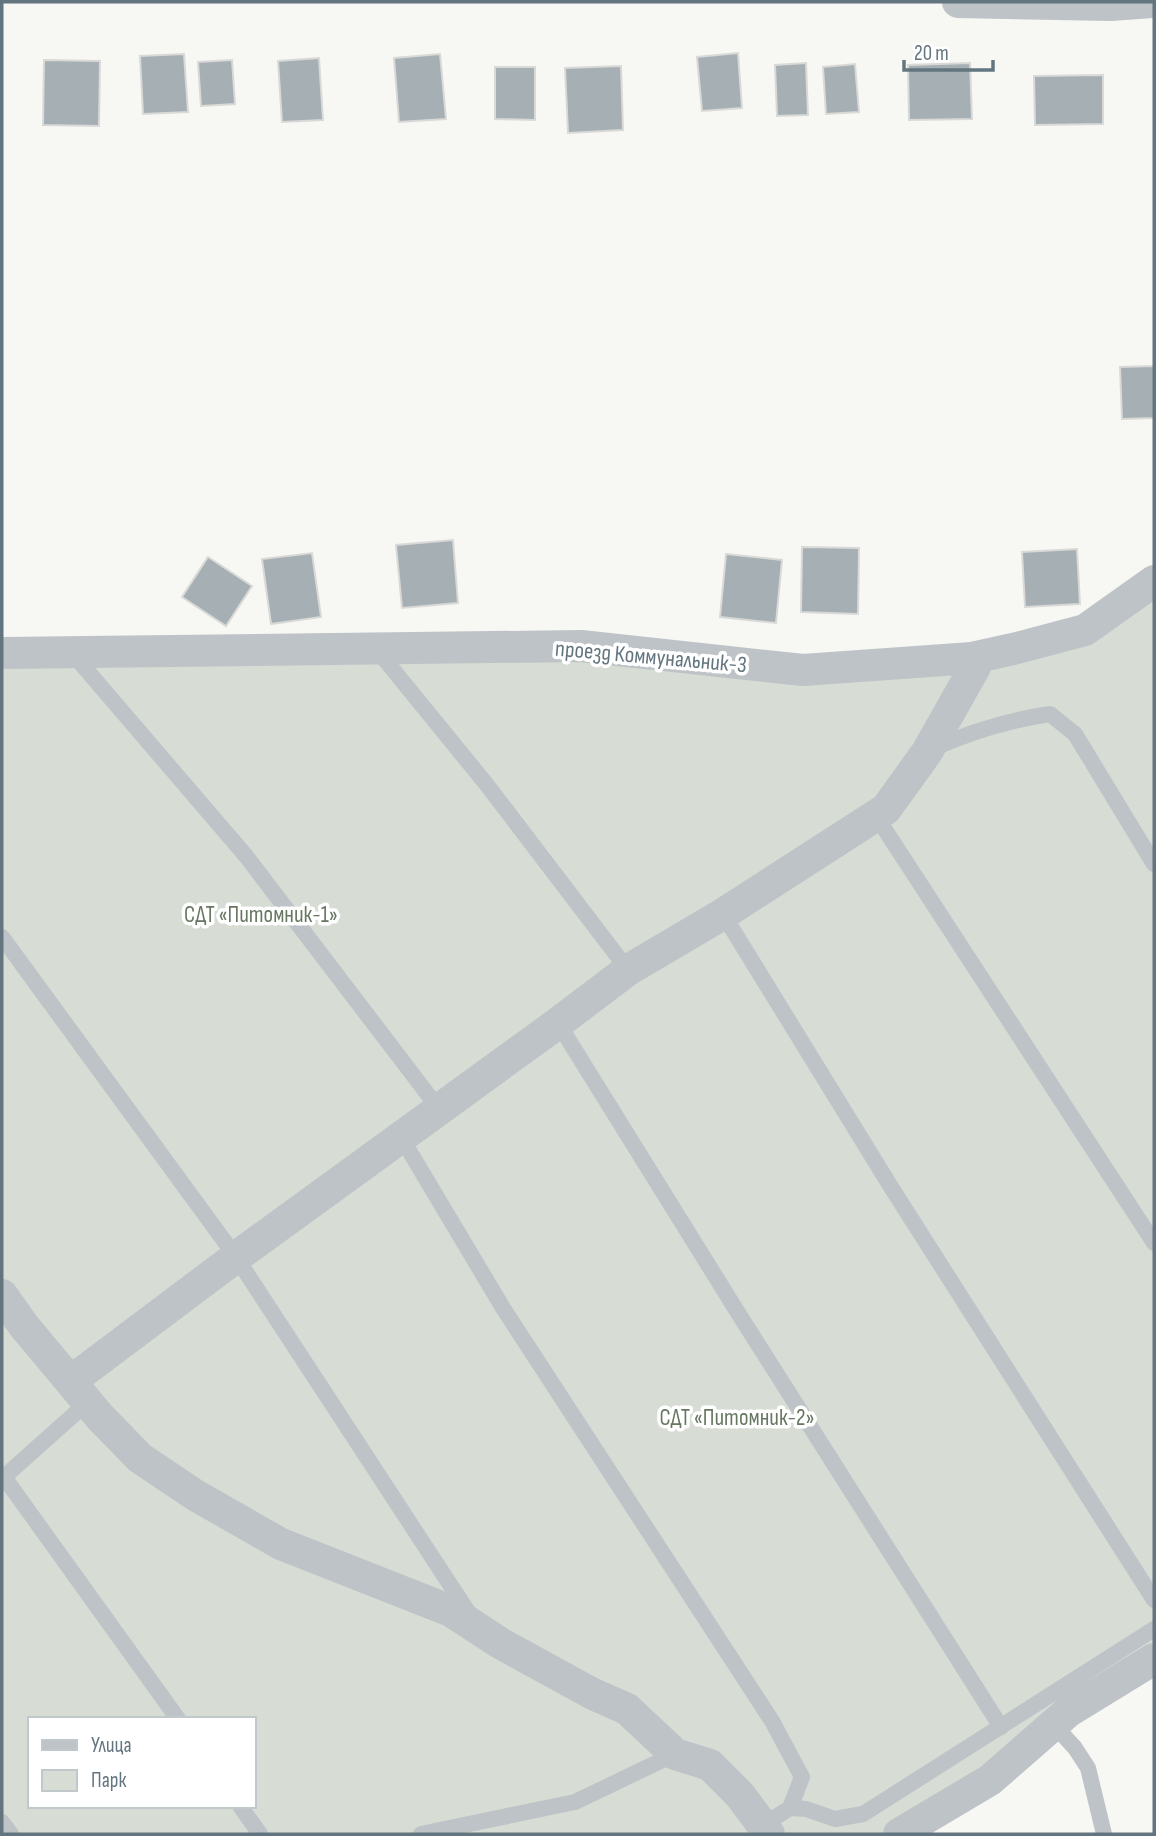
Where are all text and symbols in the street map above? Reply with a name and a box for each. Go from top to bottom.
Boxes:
scale bar [904,28,993,72]
text: 20 m [914,41,949,66]
street label: проезд Коммунальник-3 [554,635,748,679]
park label: СДТ «Питомник-1» [184,901,338,929]
park label: СДТ «Питомник-2» [659,1404,815,1432]
legend [28,1717,256,1808]
text: Улица [91,1733,132,1758]
text: Парк [91,1768,126,1793]

